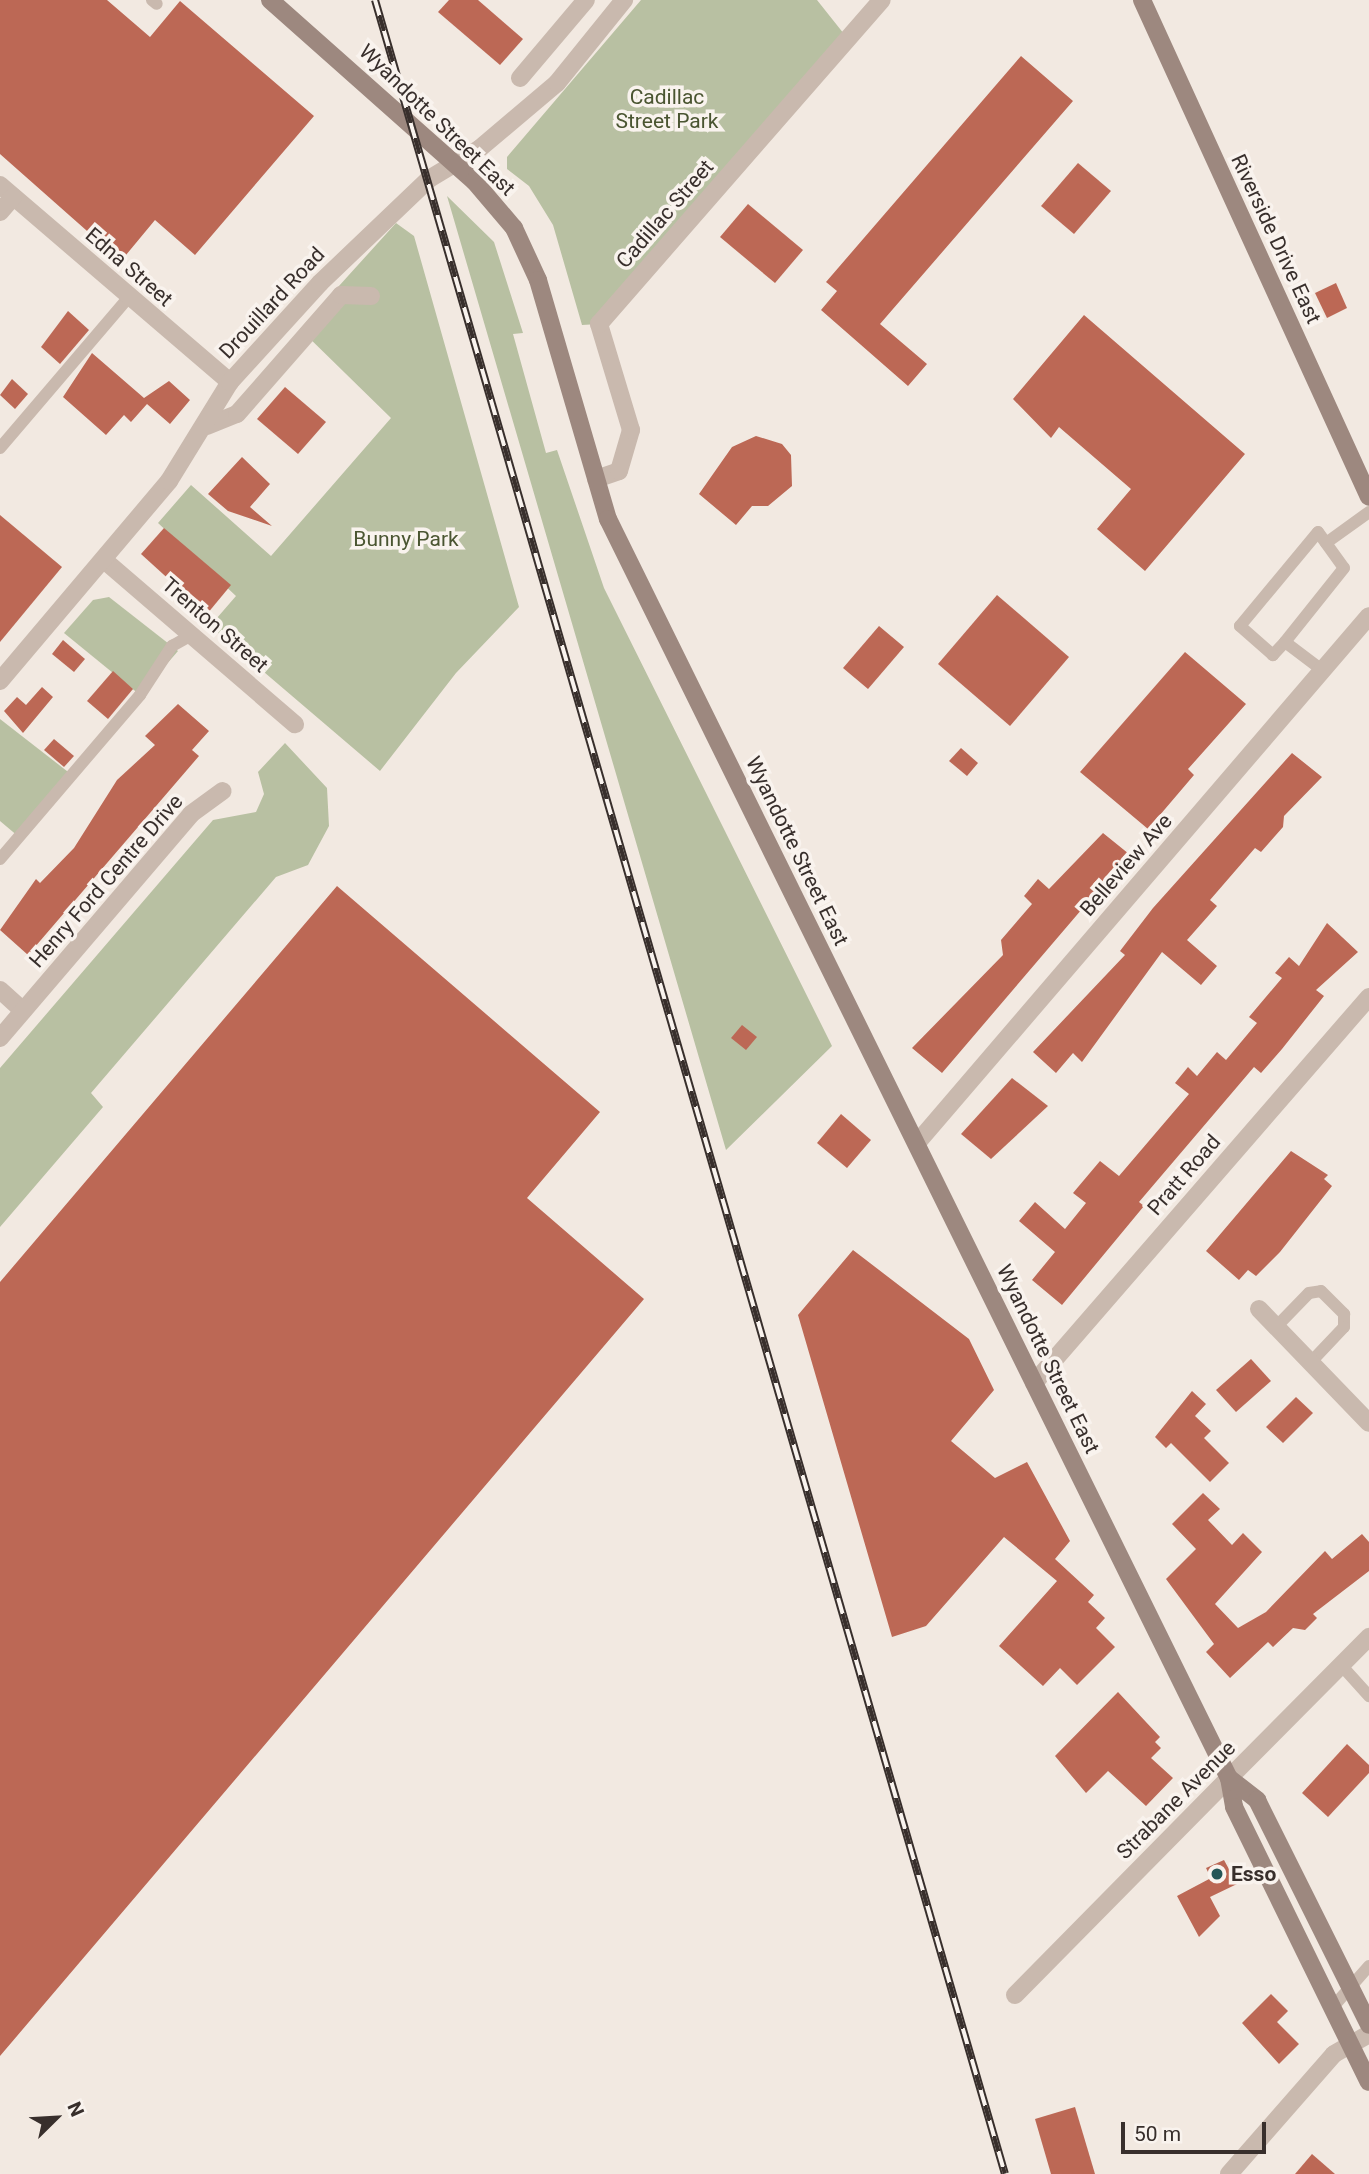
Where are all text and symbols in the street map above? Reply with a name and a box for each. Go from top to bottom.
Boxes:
street label: Wyandotte Street East [354,39,520,201]
park label: Cadillac Street Park [616,84,718,134]
street label: Riverside Drive East [1226,150,1326,328]
street label: Cadillac Street [611,155,719,273]
street label: Edna Street [80,222,178,312]
street label: Drouillard Road [214,242,330,364]
park label: Bunny Park [353,526,459,552]
street label: Trenton Street [157,572,273,678]
street label: Wyandotte Street East [740,752,854,950]
street label: Henry Ford Centre Drive [24,789,188,973]
street label: Belleview Ave [1075,809,1177,921]
street label: Pratt Road [1142,1130,1226,1220]
street label: Wyandotte Street East [991,1260,1105,1458]
street label: Strabane Avenue [1111,1735,1241,1865]
place label: Esso [1231,1861,1276,1887]
marker: Esso [1209,1866,1225,1882]
north arrow [21,2083,91,2153]
text: N [62,2098,89,2120]
scale bar [1124,2108,1269,2152]
text: 50 m [1134,2122,1181,2146]

